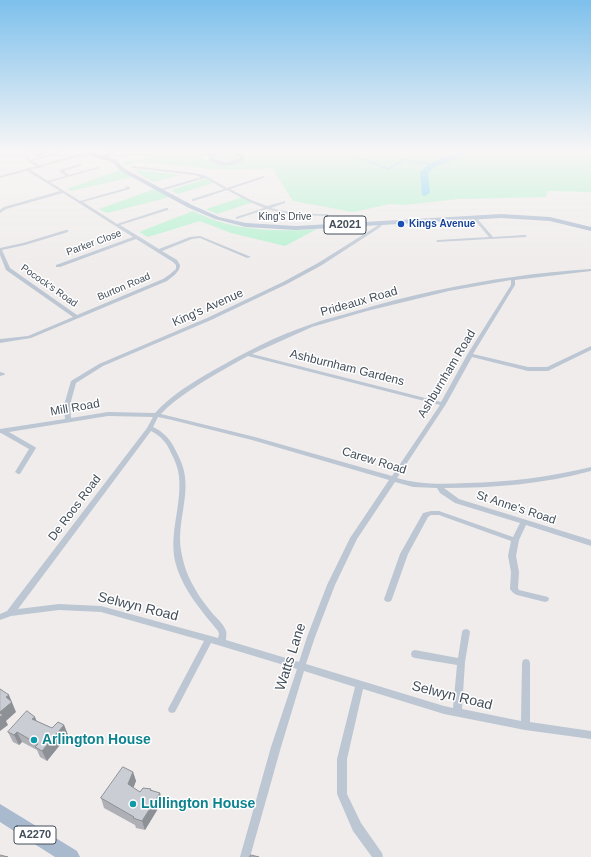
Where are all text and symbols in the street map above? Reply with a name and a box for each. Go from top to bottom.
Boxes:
street label: King's Drive [258,211,312,223]
road number: A2021 [324,216,366,234]
place label: Kings Avenue [409,218,475,230]
marker: Kings Avenue [396,219,406,229]
street label: Parker Close [65,227,123,259]
street label: Pocock's Road [18,262,80,310]
street label: Burton Road [96,271,152,303]
street label: Prideaux Road [319,284,399,320]
street label: King's Avenue [170,286,246,330]
street label: Ashburnham Road [415,327,479,421]
street label: Ashburnham Gardens [288,347,406,389]
street label: Mill Road [49,397,101,419]
street label: Carew Road [340,444,408,478]
street label: De Roos Road [46,472,104,544]
street label: St Anne's Road [474,488,558,528]
street label: Selwyn Road [96,589,180,625]
street label: Watts Lane [272,621,310,693]
street label: Selwyn Road [410,678,494,714]
place label: Arlington House [42,732,151,748]
marker: Arlington House [29,735,39,745]
place label: Lullington House [141,796,255,812]
marker: Lullington House [128,799,138,809]
road number: A2270 [14,826,56,844]

